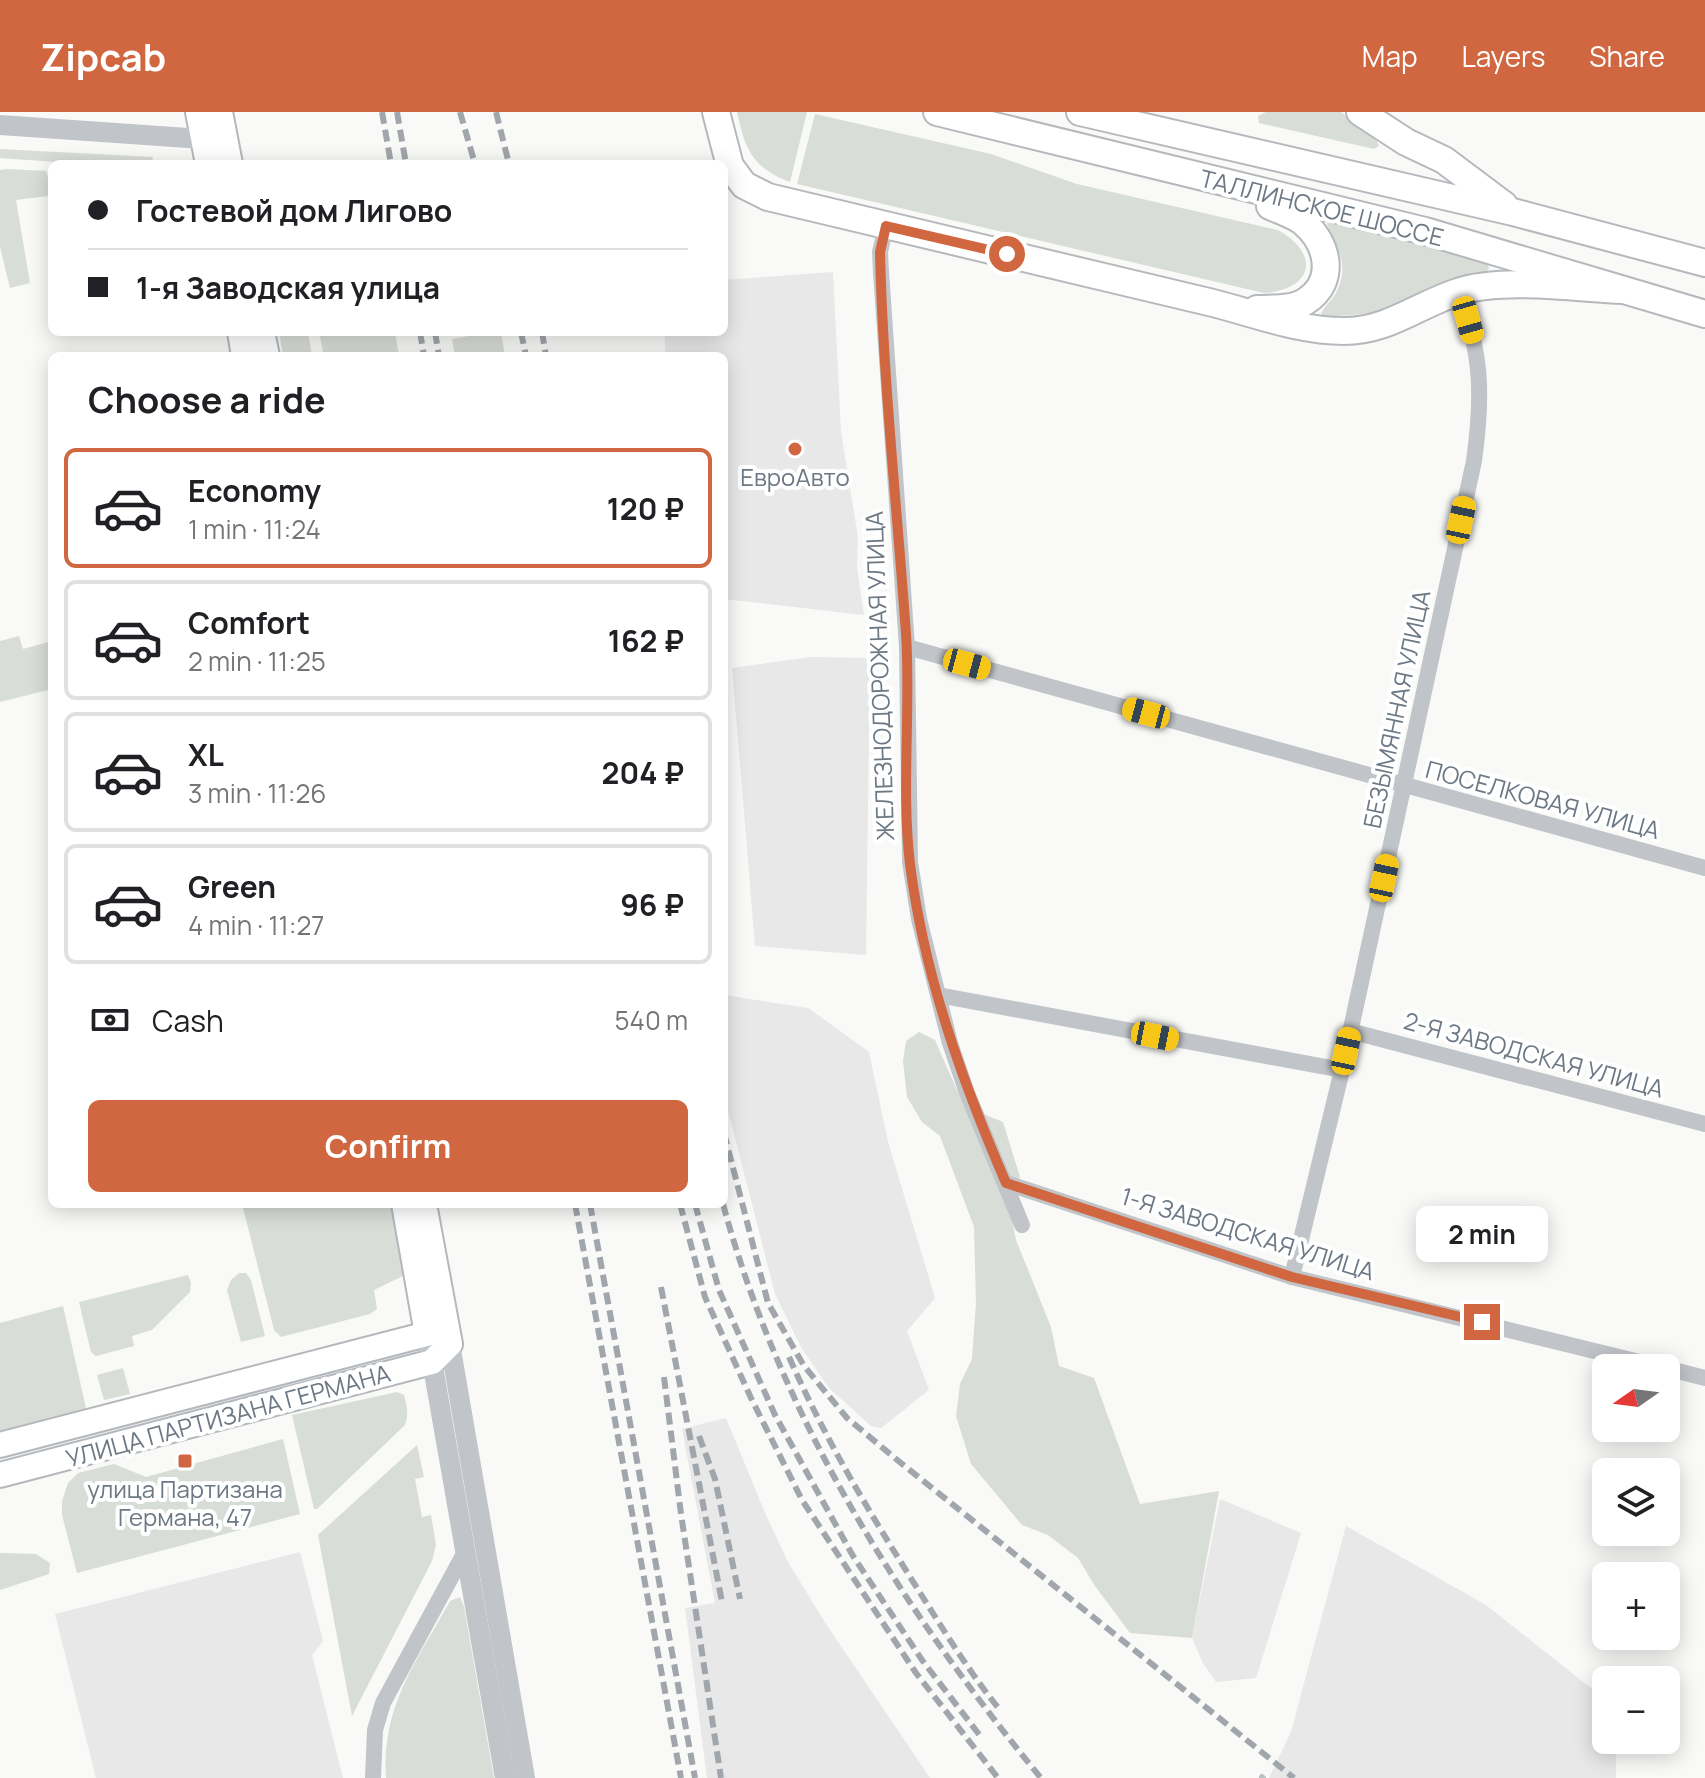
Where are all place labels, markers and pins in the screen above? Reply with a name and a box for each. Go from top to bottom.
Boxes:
marker: ЕвроАвто [786,440,804,458]
place label: ЕвроАвто [740,460,850,493]
marker: улица Партизана Германа, 47 [176,1452,194,1470]
place label: улица Партизана Германа, 47 [87,1472,283,1533]

